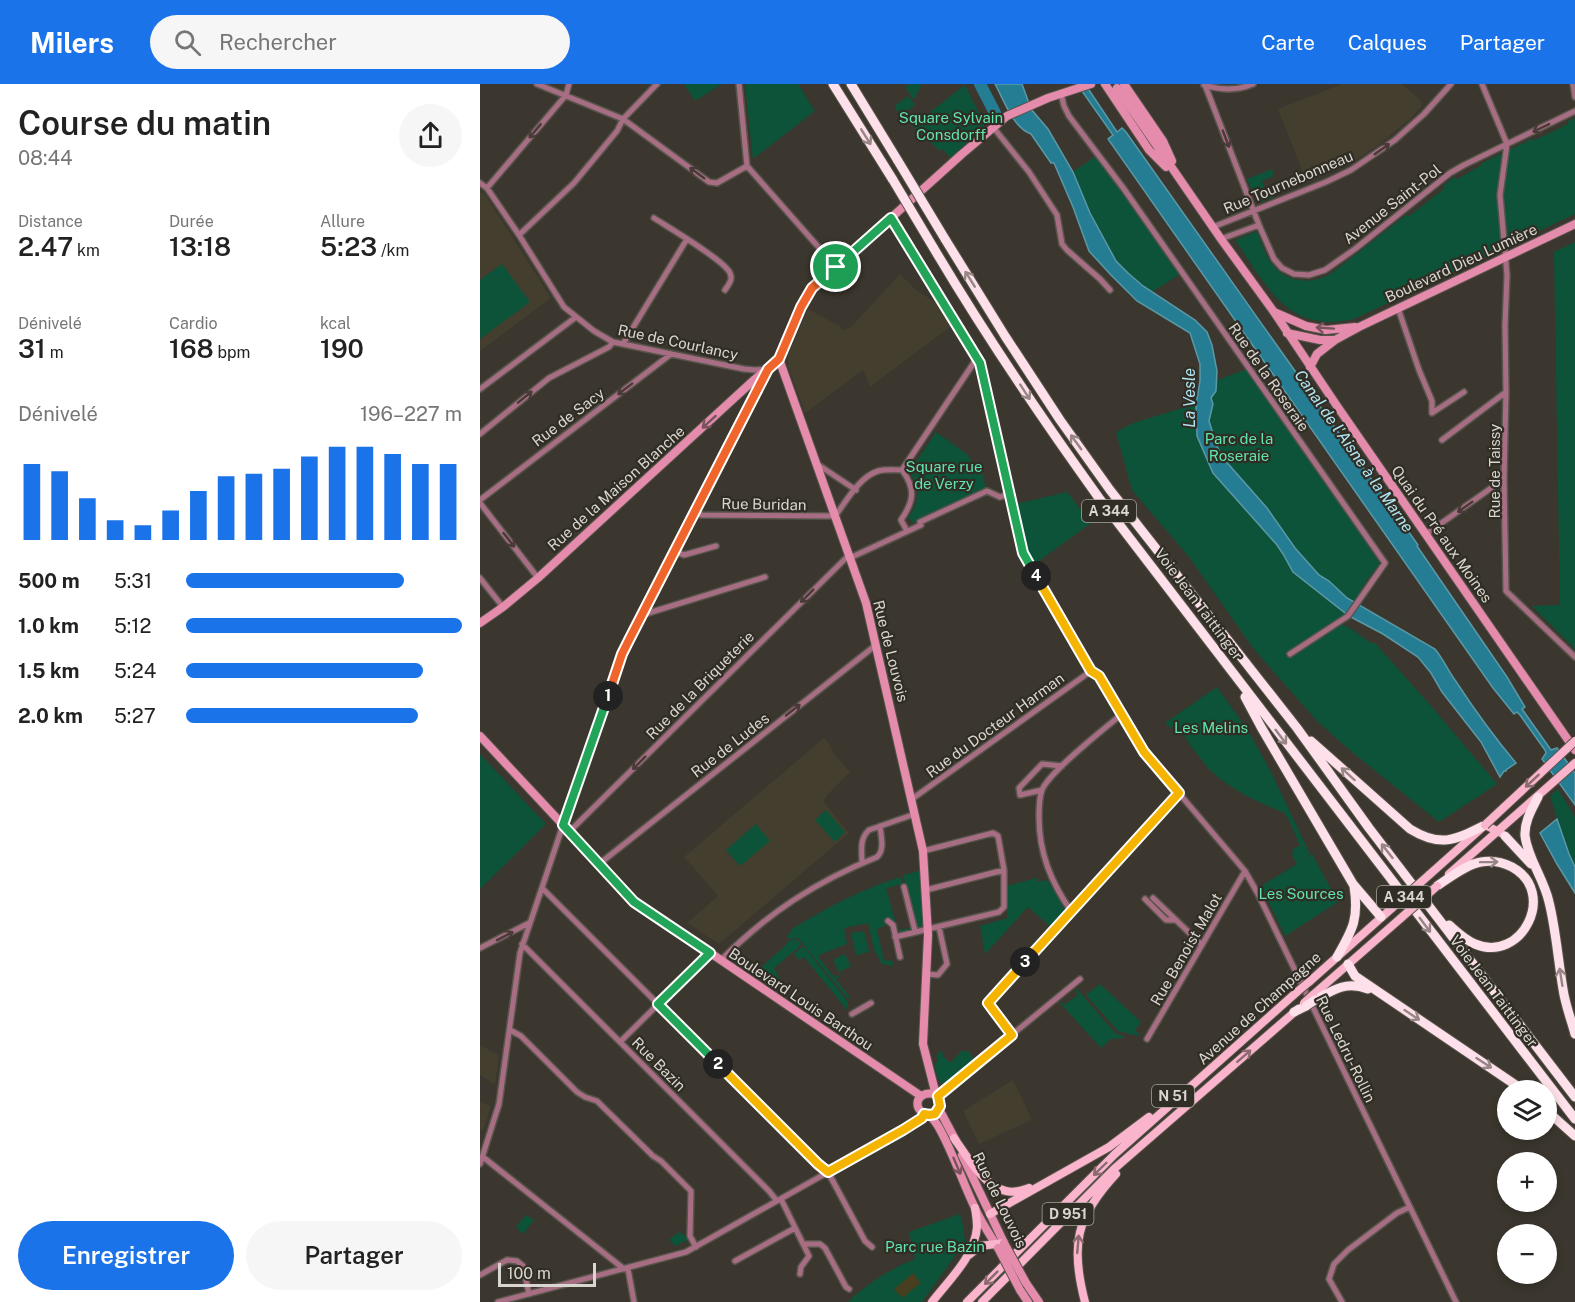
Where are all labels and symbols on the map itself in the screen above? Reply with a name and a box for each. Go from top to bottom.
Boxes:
park label: Square Sylvain Consdorff [899,109,1003,143]
one-way arrow [529,122,542,138]
one-way arrow [1533,122,1551,134]
one-way arrow [860,128,872,145]
one-way arrow [1221,130,1232,148]
one-way arrow [1373,143,1389,155]
street label: Rue Tournebonneau [1221,147,1355,217]
street label: Avenue Saint-Pol [1340,161,1444,247]
one-way arrow [689,167,705,179]
street label: Boulevard Dieu Lumière [1382,220,1540,306]
pin [810,241,861,292]
one-way arrow [963,271,975,288]
street label: Rue de la Roseraie [1225,319,1313,435]
street label: Rue de Courlancy [616,321,740,363]
one-way arrow [1316,323,1336,334]
water label: Canal de l'Aisne à la Marne [1291,366,1418,536]
water label: La Vesle [1180,368,1199,428]
one-way arrow [617,383,633,396]
one-way arrow [1018,383,1031,400]
street label: Rue de Sacy [529,384,607,450]
one-way arrow [517,390,533,403]
one-way arrow [701,415,716,429]
street label: Rue de la Maison Blanche [544,422,688,554]
street label: Rue de Taissy [1486,424,1503,518]
park label: Parc de la Roseraie [1205,430,1273,464]
one-way arrow [1070,435,1082,451]
park label: Square rue de Verzy [906,458,982,492]
street label: Quai du Pré aux Moines [1388,462,1496,606]
street label: Rue Buridan [721,495,807,513]
road number: A 344 [1082,500,1136,522]
one-way arrow [1458,501,1474,513]
one-way arrow [502,532,515,548]
street label: Voie Jean Taittinger [1151,545,1247,663]
pin: 4 [1021,561,1051,591]
one-way arrow [800,589,815,604]
street label: Rue de Louvois [870,598,912,704]
street label: Rue de la Briqueterie [643,628,757,742]
street label: Rue du Docteur Harman [923,669,1067,781]
pin: 1 [593,681,623,711]
one-way arrow [785,704,801,717]
street label: Rue de Ludes [688,709,772,781]
park label: Les Melins [1174,719,1248,736]
one-way arrow [1275,728,1287,744]
one-way arrow [631,756,646,770]
one-way arrow [1341,767,1356,781]
one-way arrow [1525,774,1540,788]
one-way arrow [1381,844,1394,860]
one-way arrow [1478,856,1498,868]
park label: Les Sources [1258,885,1344,902]
road number: A 344 [1377,886,1431,908]
street label: Rue Benoist Malot [1147,890,1225,1008]
one-way arrow [1418,917,1431,933]
one-way arrow [496,929,514,941]
street label: Voie Jean Taittinger [1446,932,1542,1050]
street label: Boulevard Louis Barthou [726,944,876,1054]
pin: 3 [1010,947,1040,977]
street label: Avenue de Champagne [1194,948,1324,1068]
one-way arrow [1555,968,1566,988]
street label: Rue Ledru-Rollin [1313,993,1379,1105]
one-way arrow [1403,1009,1419,1021]
street label: Rue Bazin [629,1034,689,1094]
pin: 2 [703,1049,733,1079]
one-way arrow [1236,1049,1251,1063]
one-way arrow [1475,1057,1492,1069]
road number: N 51 [1152,1085,1194,1107]
street label: Rue de Louvois [969,1149,1031,1251]
one-way arrow [952,1156,963,1175]
one-way arrow [1093,1161,1108,1176]
road number: D 951 [1042,1203,1094,1225]
one-way arrow [1073,1235,1084,1255]
park label: Parc rue Bazin [885,1238,985,1255]
scale bar [498,1260,596,1288]
one-way arrow [984,1271,998,1286]

